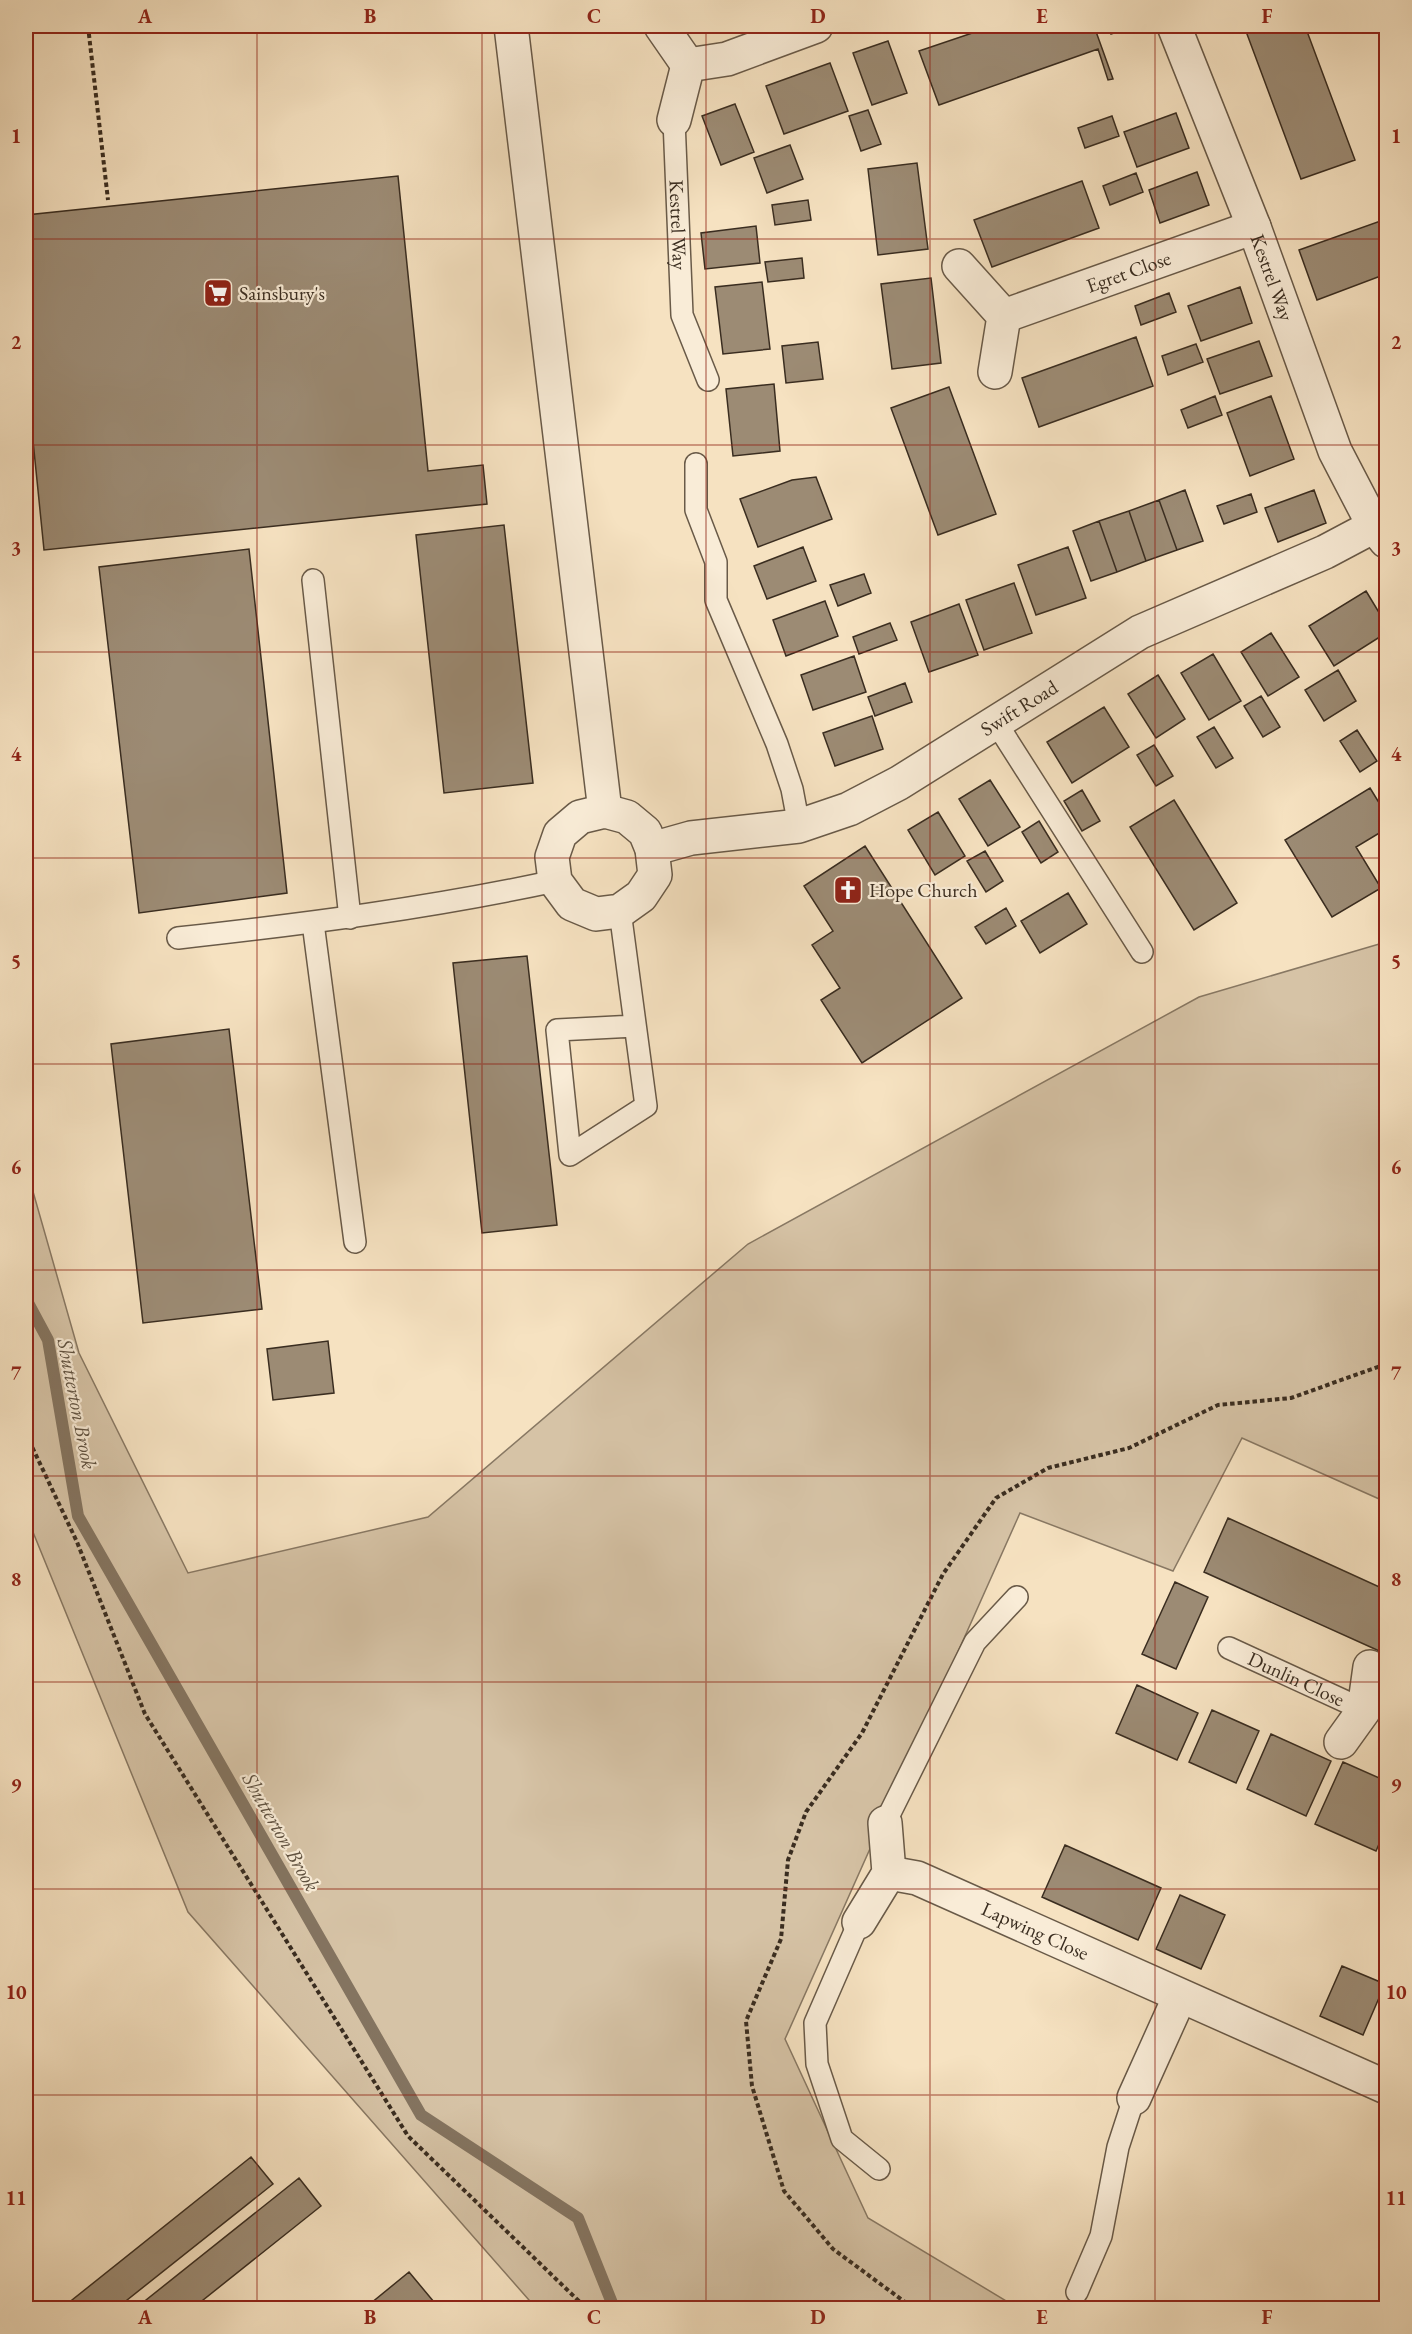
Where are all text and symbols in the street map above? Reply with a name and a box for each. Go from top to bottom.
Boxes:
text: A [137,3,153,29]
text: B [364,3,376,29]
text: C [587,3,601,29]
text: D [810,3,826,29]
text: E [1036,3,1048,29]
text: F [1262,3,1273,29]
text: 1 [11,123,21,149]
text: 1 [1391,123,1401,149]
street label: Kestrel Way [663,179,693,271]
street label: Kestrel Way [1245,231,1300,325]
street label: Egret Close [1083,245,1174,299]
supermarket icon: Sainsbury's [202,277,234,309]
place label: Sainsbury's [239,280,325,306]
text: 2 [11,329,22,355]
text: 2 [1391,329,1402,355]
text: 3 [11,535,21,561]
text: 3 [1391,535,1401,561]
street label: Swift Road [975,673,1063,742]
text: 4 [11,741,22,767]
text: 4 [1391,741,1402,767]
church icon: Hope Church [832,874,864,906]
place label: Hope Church [869,877,977,903]
text: 5 [11,948,21,974]
text: 5 [1391,948,1401,974]
text: 6 [11,1154,22,1180]
text: 6 [1391,1154,1402,1180]
water label: Shutterton Brook [51,1335,103,1472]
text: 7 [11,1360,22,1386]
text: 7 [1391,1360,1402,1386]
text: 8 [11,1566,21,1592]
text: 8 [1391,1566,1401,1592]
street label: Dunlin Close [1244,1645,1349,1712]
water label: Shutterton Brook [236,1767,326,1896]
text: 9 [11,1772,22,1798]
text: 9 [1391,1772,1402,1798]
street label: Lapwing Close [978,1895,1093,1966]
text: 10 [5,1979,27,2005]
text: 10 [1385,1979,1407,2005]
text: 11 [5,2185,27,2211]
text: 11 [1385,2185,1407,2211]
text: A [137,2304,153,2330]
text: B [364,2304,376,2330]
text: C [587,2304,601,2330]
text: D [810,2304,826,2330]
text: E [1036,2304,1048,2330]
text: F [1262,2304,1273,2330]

